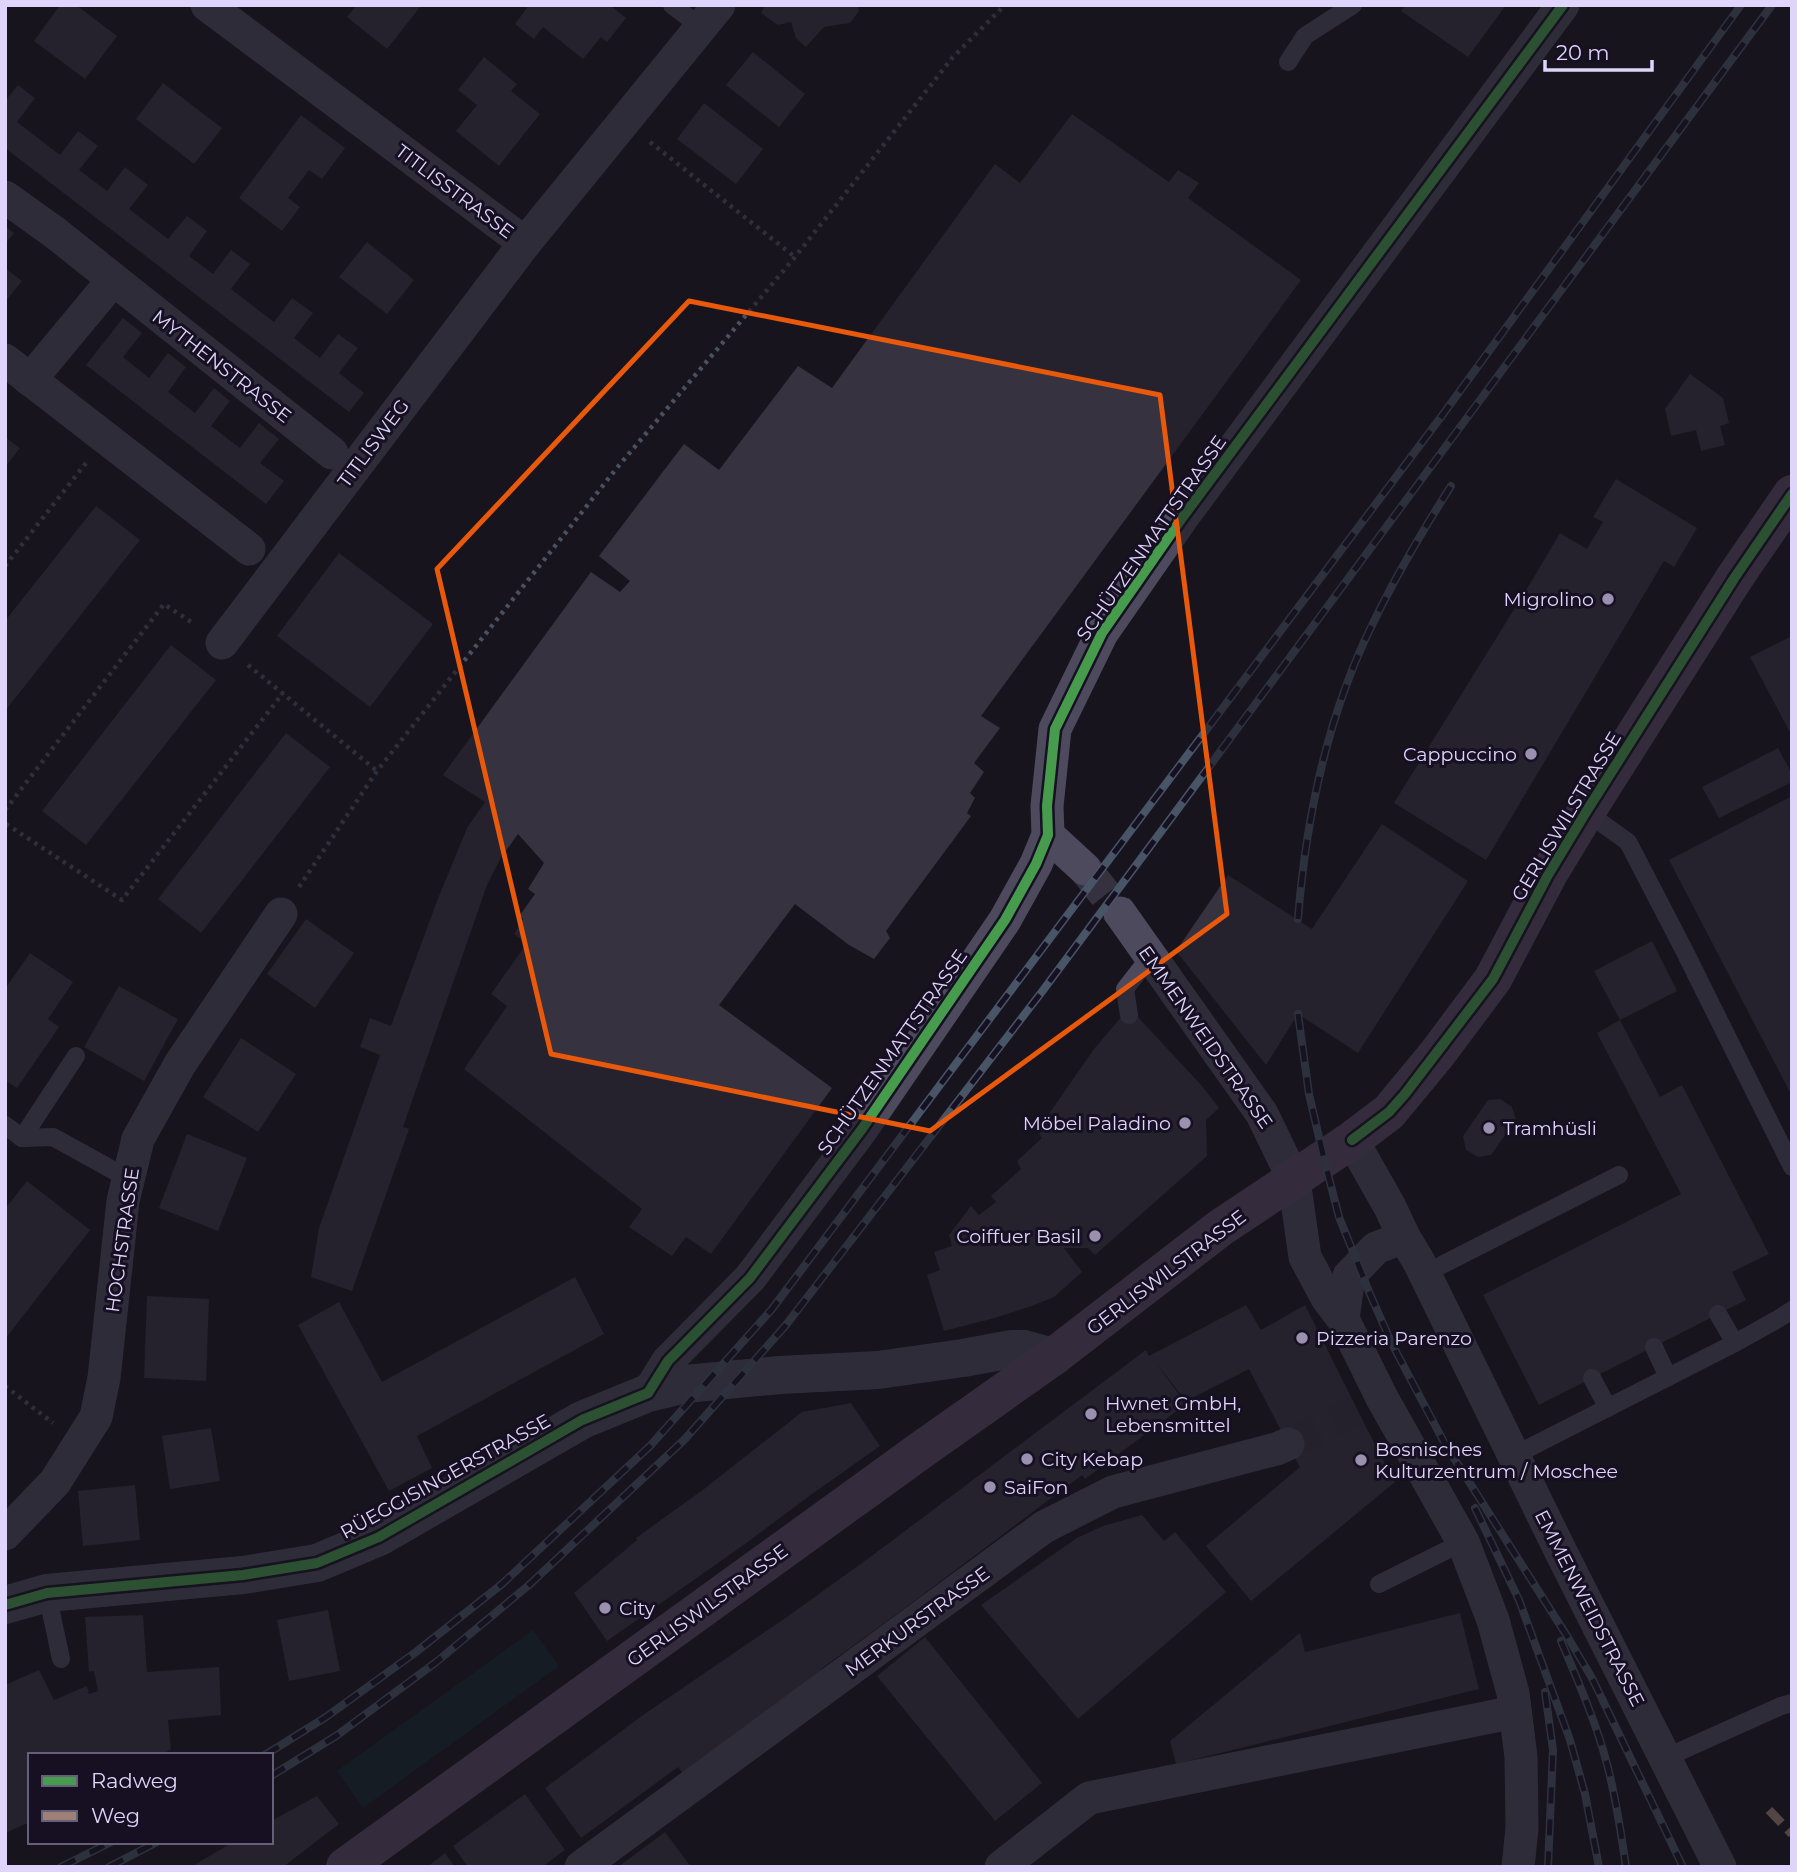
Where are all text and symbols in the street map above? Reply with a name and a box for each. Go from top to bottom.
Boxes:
scale bar [1545,28,1652,72]
text: 20 m [1556,40,1610,65]
street label: TITLISSTRASSE [391,139,518,243]
street label: MYTHENSTRASSE [148,305,296,428]
street label: TITLISWEG [333,395,414,492]
street label: SCHÜTZENMATTSTRASSE [1072,431,1231,645]
place label: Migrolino [1503,588,1594,611]
marker: Migrolino [1600,591,1616,607]
street label: GERLISWILSTRASSE [1507,728,1626,905]
place label: Cappuccino [1403,743,1517,766]
marker: Cappuccino [1523,746,1539,762]
street label: EMMENWEIDSTRASSE [1134,942,1277,1133]
street label: SCHÜTZENMATTSTRASSE [813,945,972,1159]
place label: Möbel Paladino [1023,1112,1171,1135]
marker: Möbel Paladino [1177,1115,1193,1131]
place label: Tramhüsli [1503,1117,1597,1140]
marker: Tramhüsli [1481,1120,1497,1136]
street label: HOCHSTRASSE [101,1166,144,1314]
street label: GERLISWILSTRASSE [1082,1205,1250,1340]
place label: Coiffuer Basil [956,1225,1081,1248]
marker: Coiffuer Basil [1087,1228,1103,1244]
place label: Pizzeria Parenzo [1316,1327,1472,1350]
marker: Pizzeria Parenzo [1294,1330,1310,1346]
place label: Hwnet GmbH, Lebensmittel [1105,1392,1241,1437]
marker: Hwnet GmbH, Lebensmittel [1083,1406,1099,1422]
street label: RÜEGGISINGERSTRASSE [336,1409,554,1544]
place label: Bosnisches Kulturzentrum / Moschee [1375,1438,1618,1483]
place label: City Kebap [1041,1448,1143,1471]
marker: City Kebap [1019,1451,1035,1467]
marker: Bosnisches Kulturzentrum / Moschee [1353,1452,1369,1468]
place label: SaiFon [1004,1476,1068,1499]
marker: SaiFon [982,1479,998,1495]
street label: EMMENWEIDSTRASSE [1530,1506,1649,1710]
street label: GERLISWILSTRASSE [622,1539,792,1671]
street label: MERKURSTRASSE [841,1561,994,1681]
place label: City [619,1597,655,1620]
marker: City [597,1600,613,1616]
legend [28,1753,273,1844]
text: Radweg [91,1768,178,1793]
text: Weg [91,1803,140,1828]

